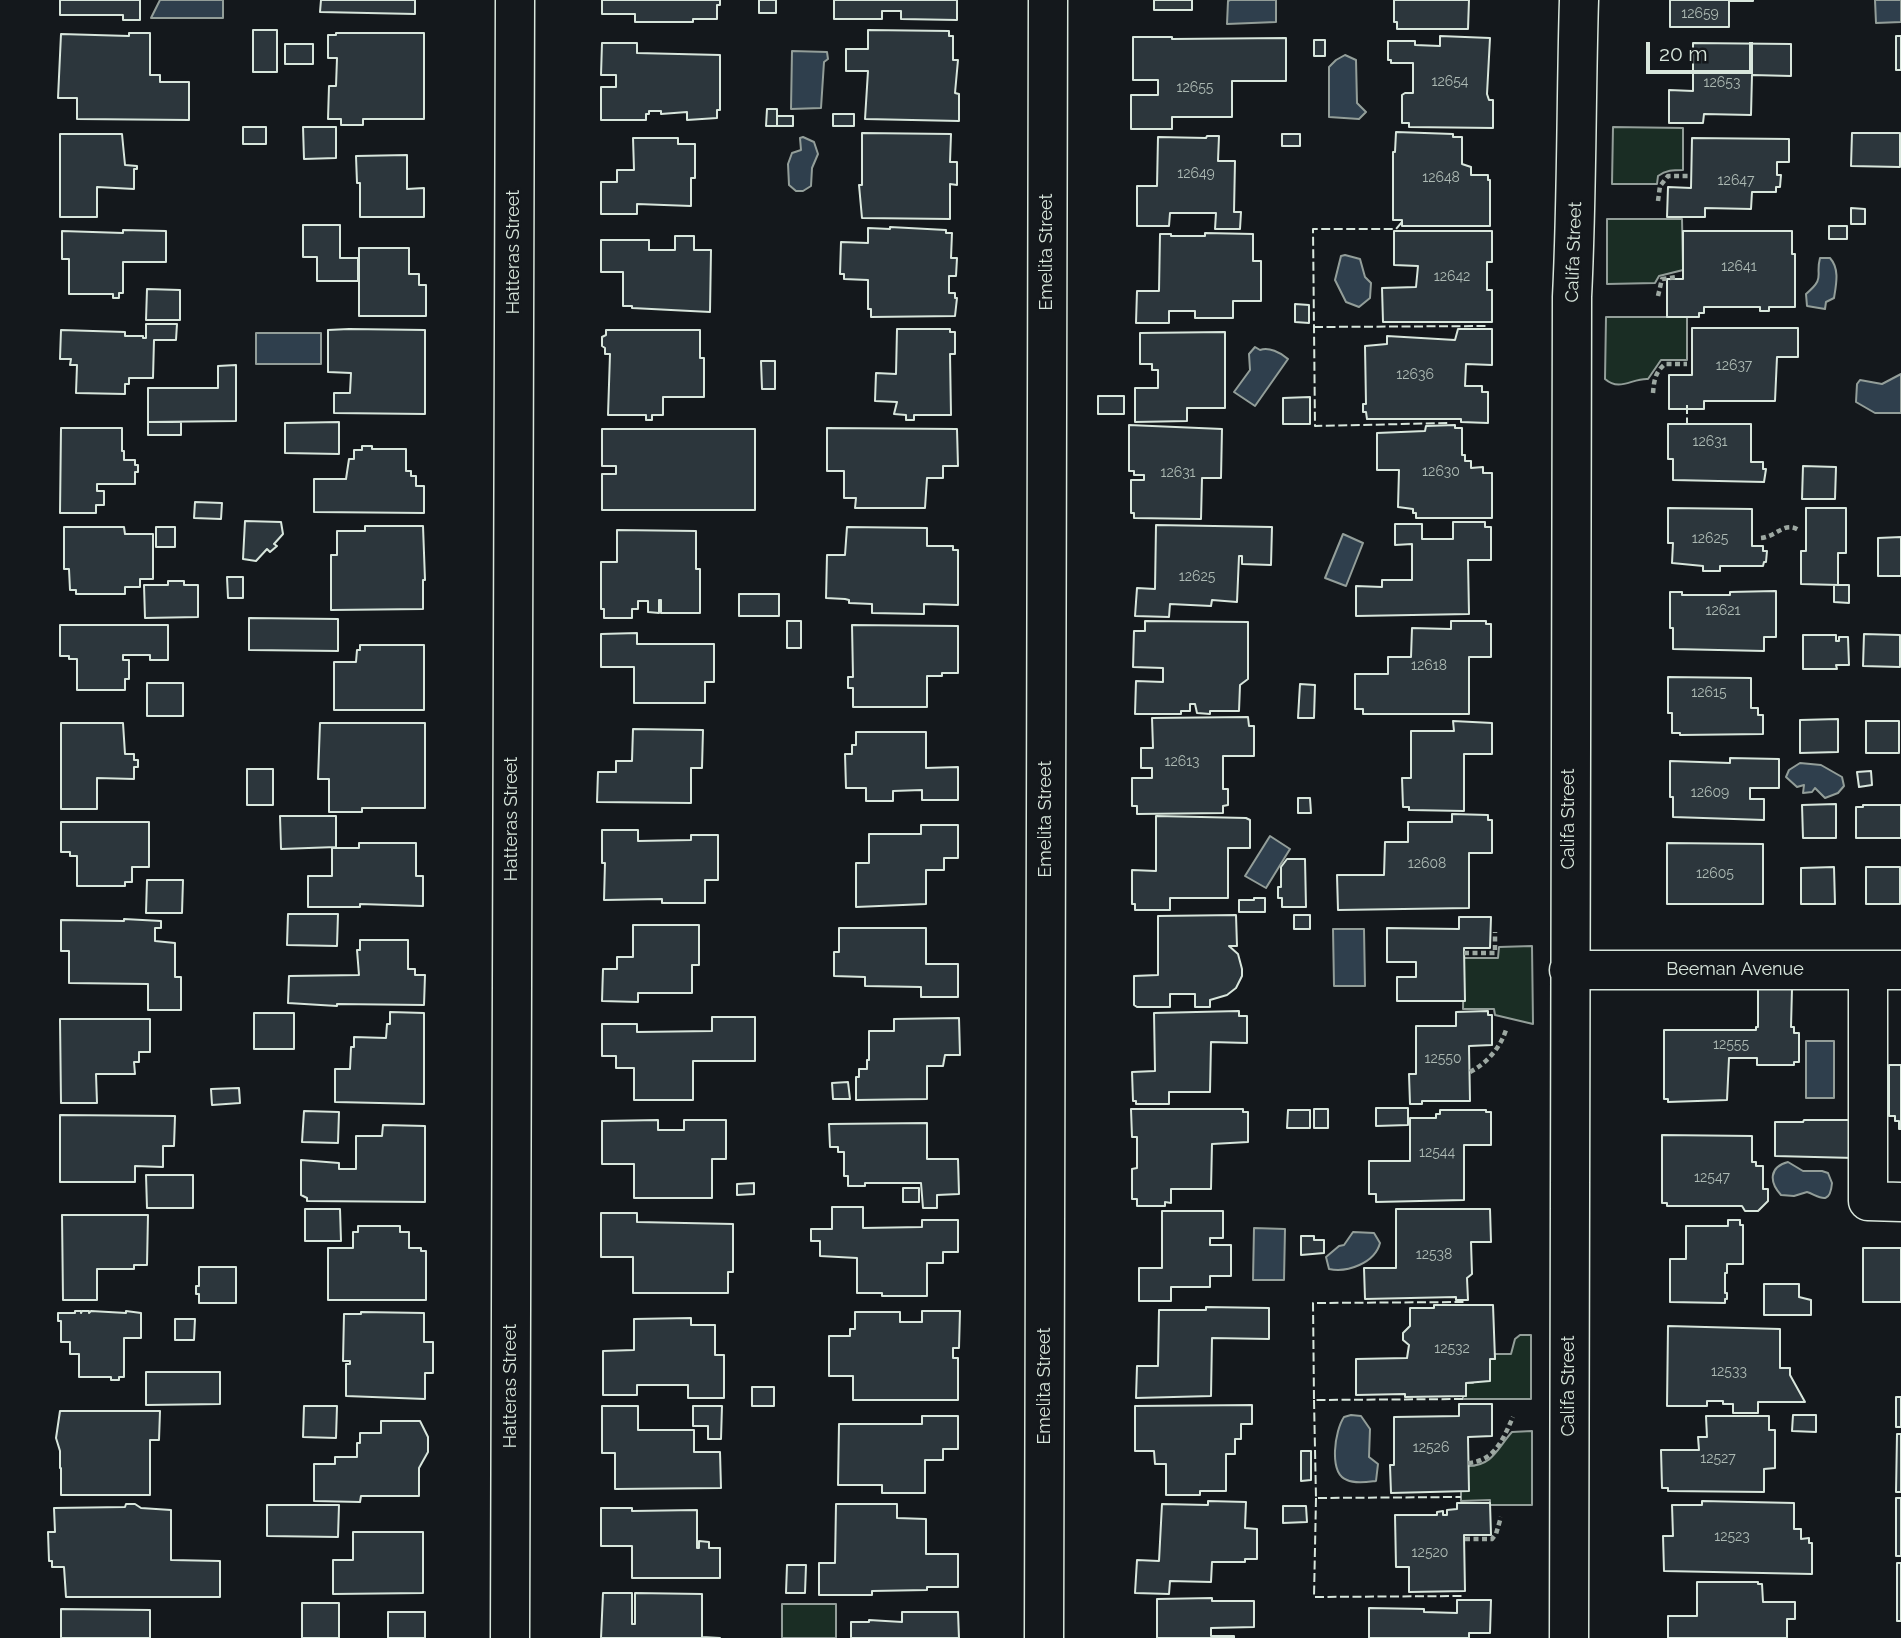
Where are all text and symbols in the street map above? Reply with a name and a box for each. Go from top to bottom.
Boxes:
house number: 12659 [1681,6,1719,22]
scale bar [1649,28,1756,72]
text: 20 m [1659,41,1707,66]
house number: 12654 [1431,74,1469,90]
house number: 12653 [1704,75,1740,91]
house number: 12655 [1177,80,1213,96]
house number: 12649 [1177,166,1215,182]
house number: 12648 [1422,170,1460,186]
house number: 12647 [1718,173,1754,189]
street label: Hatteras Street [503,190,525,314]
street label: Emelita Street [1036,193,1058,311]
street label: Califa Street [1561,201,1587,303]
house number: 12641 [1721,259,1757,275]
house number: 12642 [1434,269,1470,285]
house number: 12637 [1716,358,1752,374]
house number: 12636 [1396,367,1434,383]
house number: 12631 [1692,434,1728,450]
house number: 12630 [1422,464,1460,480]
house number: 12631 [1160,465,1196,481]
house number: 12625 [1692,531,1728,547]
house number: 12625 [1179,569,1215,585]
house number: 12621 [1705,603,1741,619]
house number: 12618 [1411,658,1447,674]
house number: 12615 [1691,685,1727,701]
house number: 12613 [1164,754,1200,770]
street label: Hatteras Street [501,757,523,881]
street label: Emelita Street [1035,760,1057,878]
street label: Califa Street [1558,768,1580,870]
house number: 12609 [1691,785,1729,801]
house number: 12608 [1408,856,1446,872]
house number: 12605 [1696,866,1734,882]
street label: Beeman Avenue [1666,959,1804,981]
house number: 12555 [1713,1037,1749,1053]
house number: 12550 [1424,1051,1462,1067]
house number: 12544 [1419,1145,1455,1161]
house number: 12547 [1694,1170,1730,1186]
house number: 12538 [1416,1247,1452,1263]
street label: Hatteras Street [500,1324,522,1448]
street label: Emelita Street [1034,1327,1056,1445]
street label: Califa Street [1558,1335,1580,1437]
house number: 12532 [1434,1341,1470,1357]
house number: 12533 [1711,1364,1747,1380]
house number: 12526 [1413,1440,1449,1456]
house number: 12527 [1700,1451,1736,1467]
house number: 12523 [1714,1529,1750,1545]
house number: 12520 [1412,1545,1448,1561]

